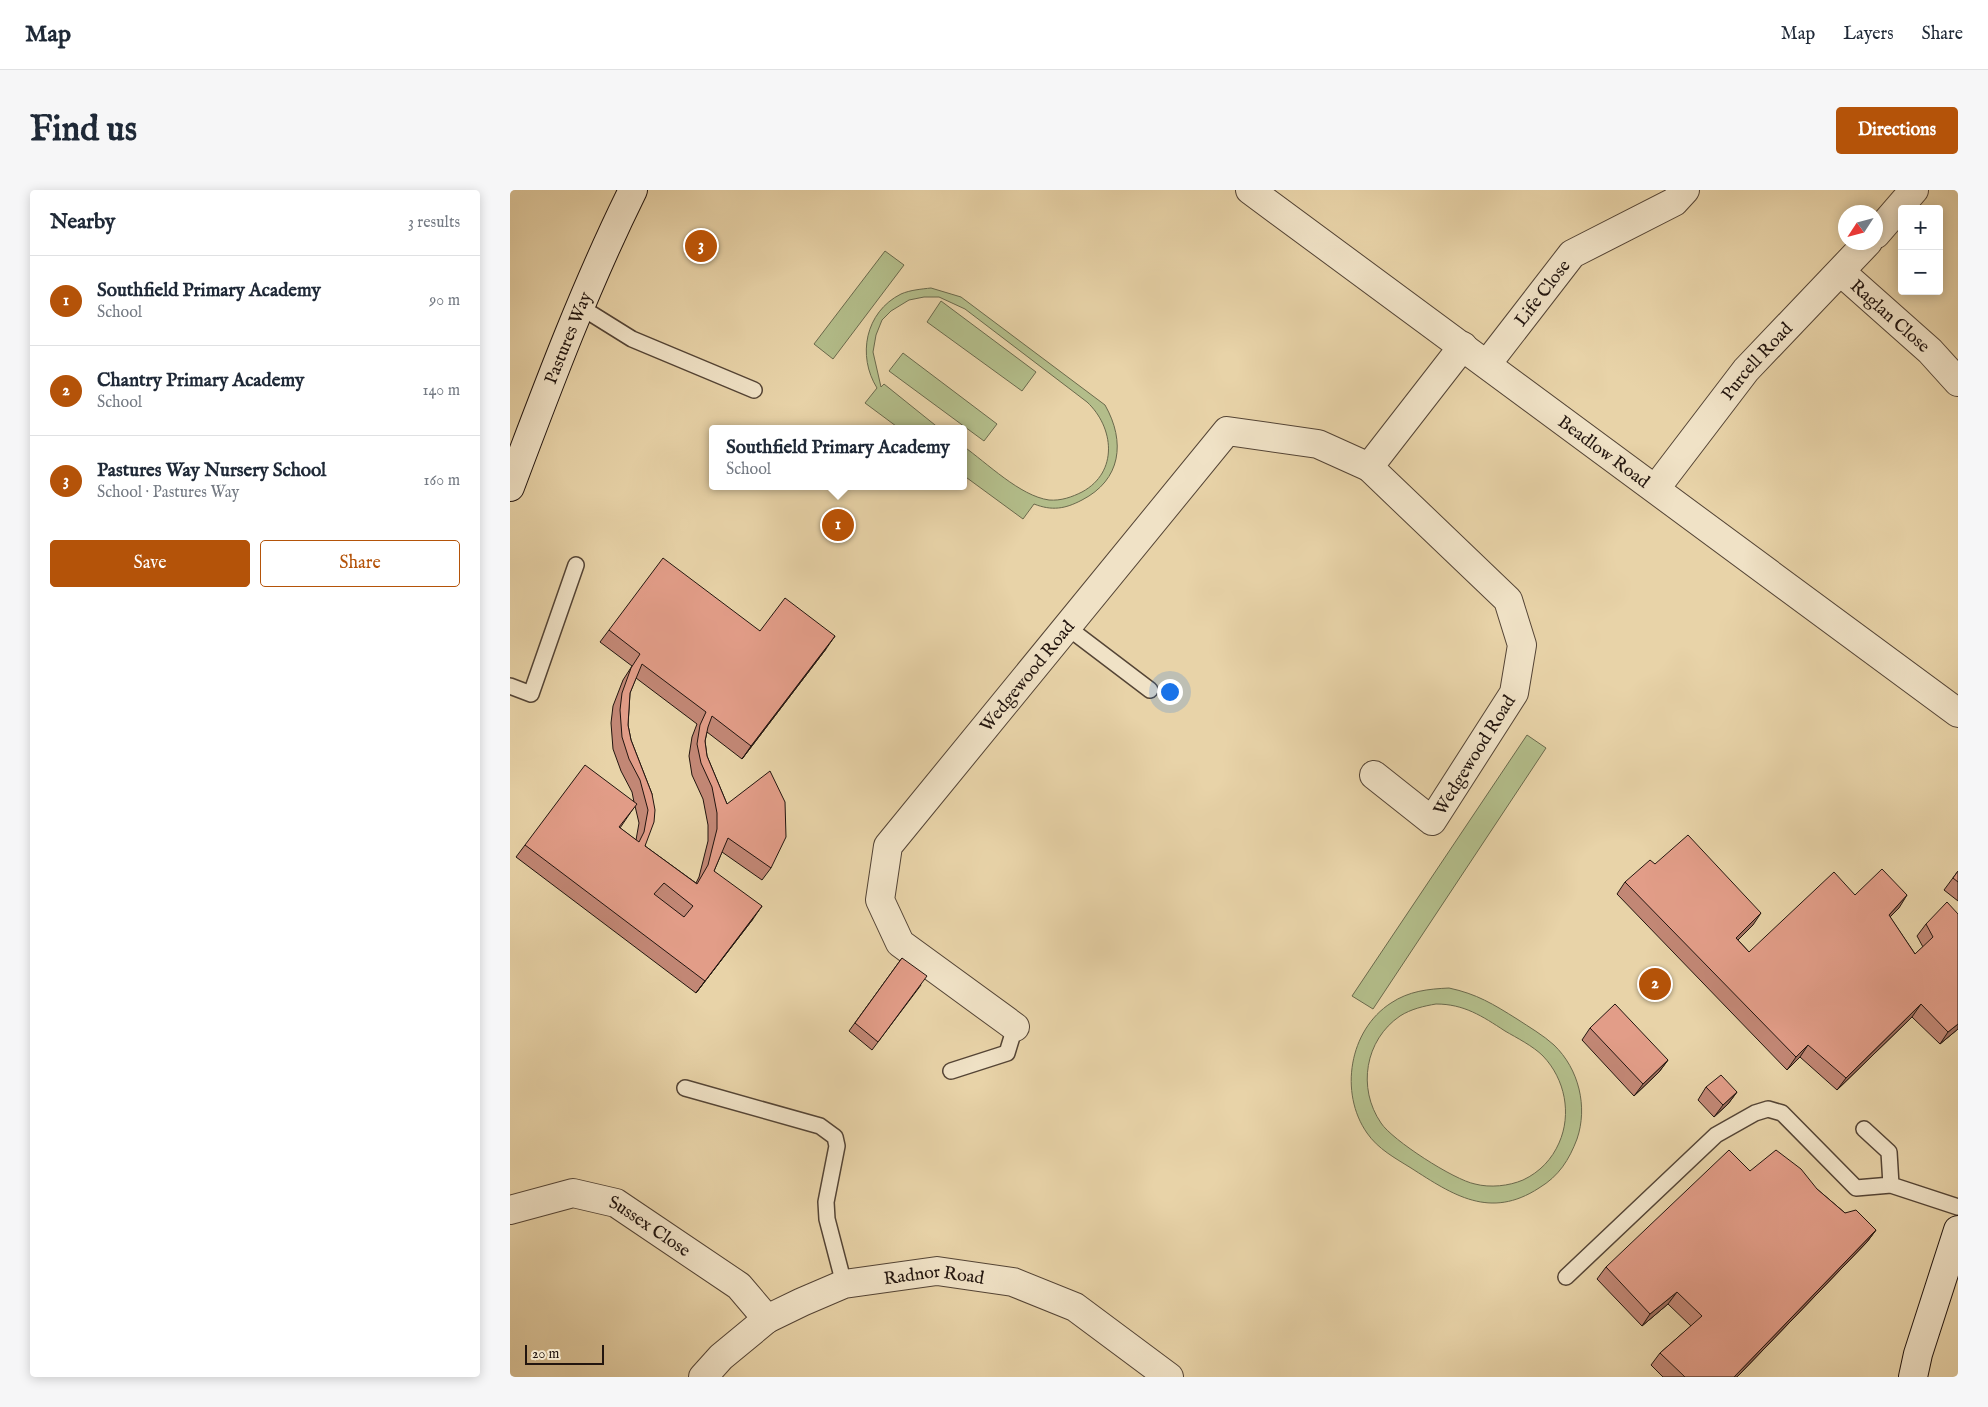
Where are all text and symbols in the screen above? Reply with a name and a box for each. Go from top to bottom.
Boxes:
text: Map [25,19,71,50]
text: Map [1781,23,1815,46]
text: Layers [1843,23,1894,46]
text: Share [1922,23,1963,46]
button: Directions [1836,107,1958,154]
text: Find us [30,108,137,153]
north arrow [1838,205,1883,250]
map controls [1898,205,1943,295]
button: + [1898,205,1943,250]
text: Nearby [50,209,115,236]
text: 3 results [408,213,460,233]
pin: 3 [685,227,717,265]
button: − [1898,250,1943,295]
street label: Life Close [1510,256,1576,332]
street label: Raglan Close [1845,275,1934,359]
text: Southfield Primary Academy [97,279,321,303]
street label: Pastures Way [540,289,598,388]
text: 1 [63,291,69,311]
text: 90 m [429,291,460,311]
text: School [97,303,142,323]
street label: Purcell Road [1717,318,1798,406]
text: Chantry Primary Academy [97,369,304,393]
text: 2 [62,381,70,401]
text: 140 m [422,381,460,401]
text: School [97,393,142,413]
street label: Beadlow Road [1553,411,1654,494]
popup [709,425,967,490]
text: Southfield Primary Academy [726,436,950,460]
text: Pastures Way Nursery School [97,459,326,483]
text: School [726,460,771,480]
text: 3 [63,471,69,491]
text: 160 m [424,471,460,491]
text: School · Pastures Way [97,483,239,503]
pin: 1 [822,506,854,544]
button: Save [50,540,250,587]
button: Share [260,540,460,587]
street label: Wedgewood Road [976,616,1081,737]
your location [1157,679,1183,705]
street label: Wedgewood Road [1429,691,1522,820]
pin: 2 [1639,965,1671,1003]
street label: Sussex Close [607,1192,694,1263]
street label: Radnor Road [882,1261,986,1291]
scale bar [525,1342,604,1365]
text: 20 m [532,1345,559,1363]

